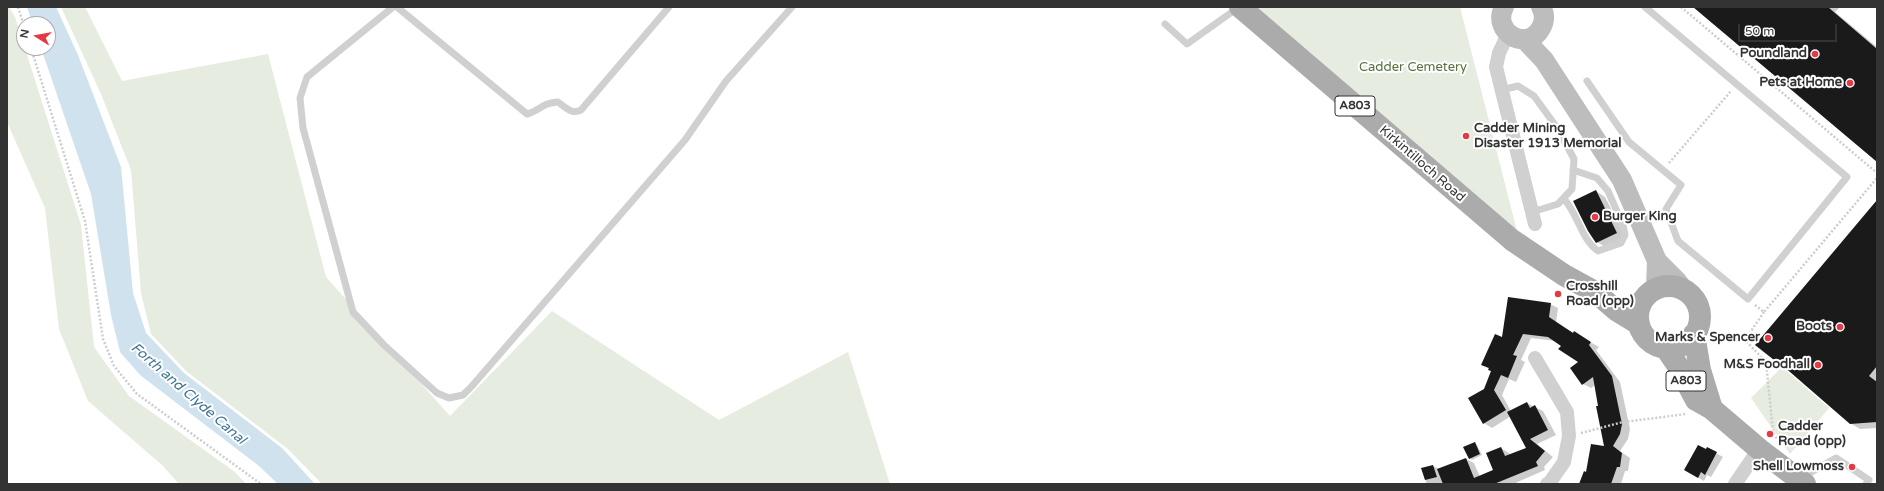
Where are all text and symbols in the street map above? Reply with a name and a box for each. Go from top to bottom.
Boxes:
north arrow [16,16,56,56]
scale bar [1740,16,1839,42]
text: 50 m [1745,24,1774,38]
text: N [17,28,32,39]
place label: Poundland [1740,46,1807,62]
marker: Poundland [1810,49,1820,59]
park label: Cadder Cemetery [1359,60,1467,76]
place label: Pets at Home [1759,75,1842,91]
marker: Pets at Home [1845,78,1855,88]
road number: A803 [1335,96,1375,116]
place label: Cadder Mining Disaster 1913 Memorial [1474,121,1622,152]
street label: Kirkintilloch Road [1376,123,1468,205]
marker: Cadder Mining Disaster 1913 Memorial [1461,131,1471,141]
place label: Burger King [1603,209,1677,225]
marker: Burger King [1590,212,1600,222]
place label: Crosshill Road (opp) [1566,279,1634,310]
marker: Crosshill Road (opp) [1553,289,1563,299]
place label: Boots [1796,319,1832,335]
marker: Boots [1835,322,1845,332]
place label: Marks & Spencer [1655,330,1760,346]
marker: Marks & Spencer [1763,333,1773,343]
water label: Forth and Clyde Canal [127,340,249,448]
place label: M&S Foodhall [1723,357,1810,373]
marker: M&S Foodhall [1813,360,1823,370]
road number: A803 [1666,371,1706,391]
place label: Cadder Road (opp) [1778,419,1846,450]
marker: Cadder Road (opp) [1765,429,1775,439]
place label: Shell Lowmoss [1753,459,1844,475]
marker: Shell Lowmoss [1847,462,1857,472]

